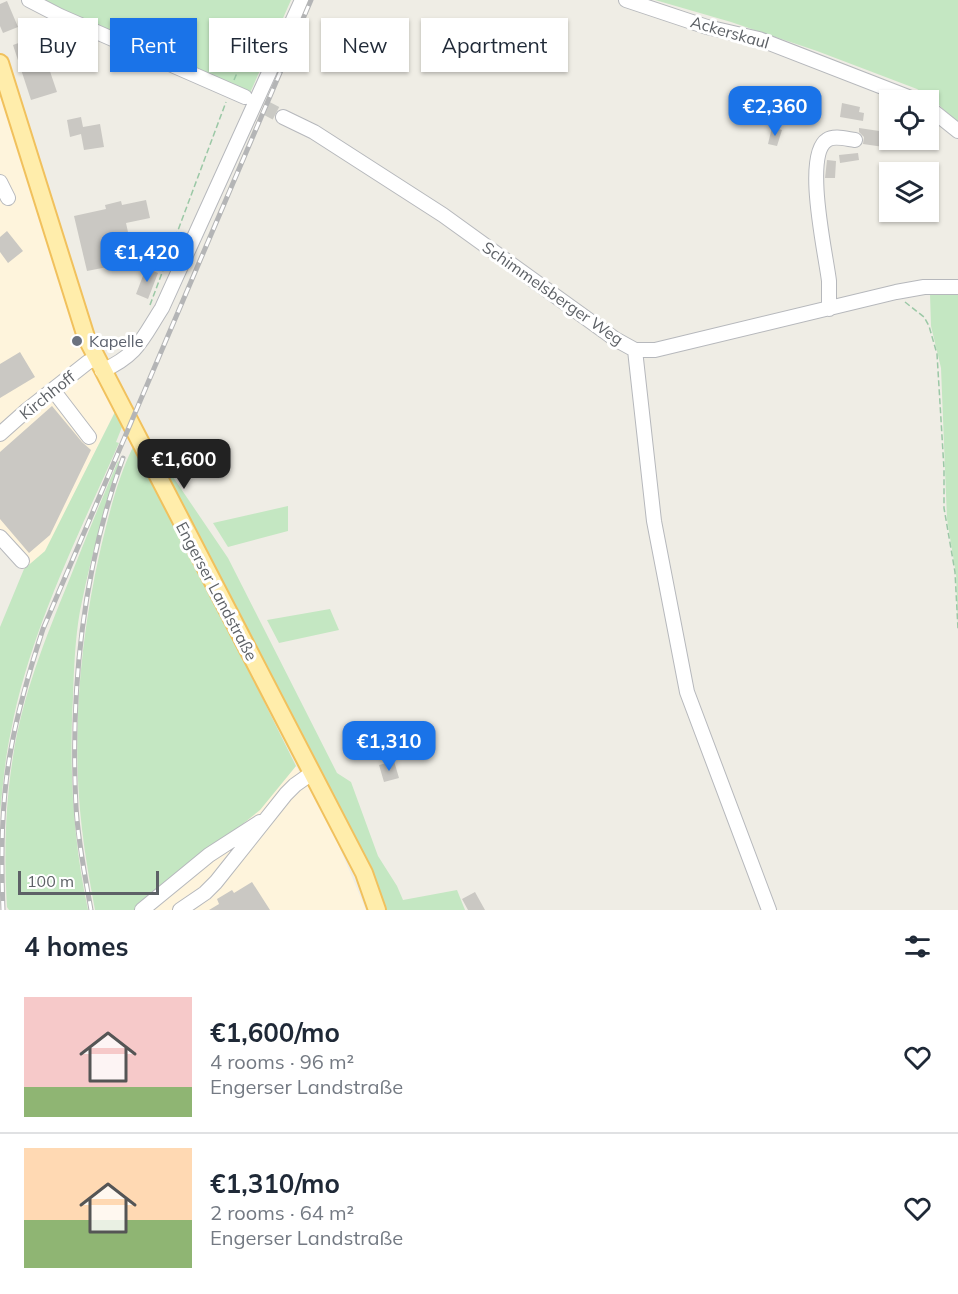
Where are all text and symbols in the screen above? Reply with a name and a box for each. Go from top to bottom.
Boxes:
street label: Ackerskaul [688,11,772,53]
chip: Buy [18,18,98,72]
chip: Rent [110,18,197,72]
chip: Filters [209,18,309,72]
chip: New [321,18,409,72]
chip: Apartment [421,18,568,72]
pin: €2,360 [726,86,824,137]
map controls [879,90,939,222]
button: locate [879,90,939,150]
text: €2,360 [743,93,807,118]
button: layers [879,162,939,222]
pin: €1,420 [98,232,196,283]
street label: Schimmelsberger Weg [479,237,627,349]
text: €1,420 [115,239,179,264]
place label: Kapelle [89,331,143,351]
marker: Kapelle [70,334,84,348]
street label: Kirchhoff [15,366,79,424]
pin: €1,600 [135,439,233,490]
text: €1,600 [152,446,216,471]
street label: Engerser Landstraße [172,518,262,664]
pin: €1,310 [340,721,438,772]
text: €1,310 [357,728,421,753]
scale bar [18,868,159,896]
text: 100 m [27,871,74,891]
text: 4 homes [24,930,128,963]
icon: filters [901,930,934,963]
text: €1,600/mo [210,1016,340,1049]
icon: home [72,1021,144,1093]
icon: heart [901,1041,934,1074]
text: 4 rooms · 96 m² [210,1049,354,1074]
text: Engerser Landstraße [210,1074,403,1099]
text: €1,310/mo [210,1167,340,1200]
icon: home [72,1172,144,1244]
icon: heart [901,1192,934,1225]
text: 2 rooms · 64 m² [210,1200,354,1225]
text: Engerser Landstraße [210,1225,403,1250]

